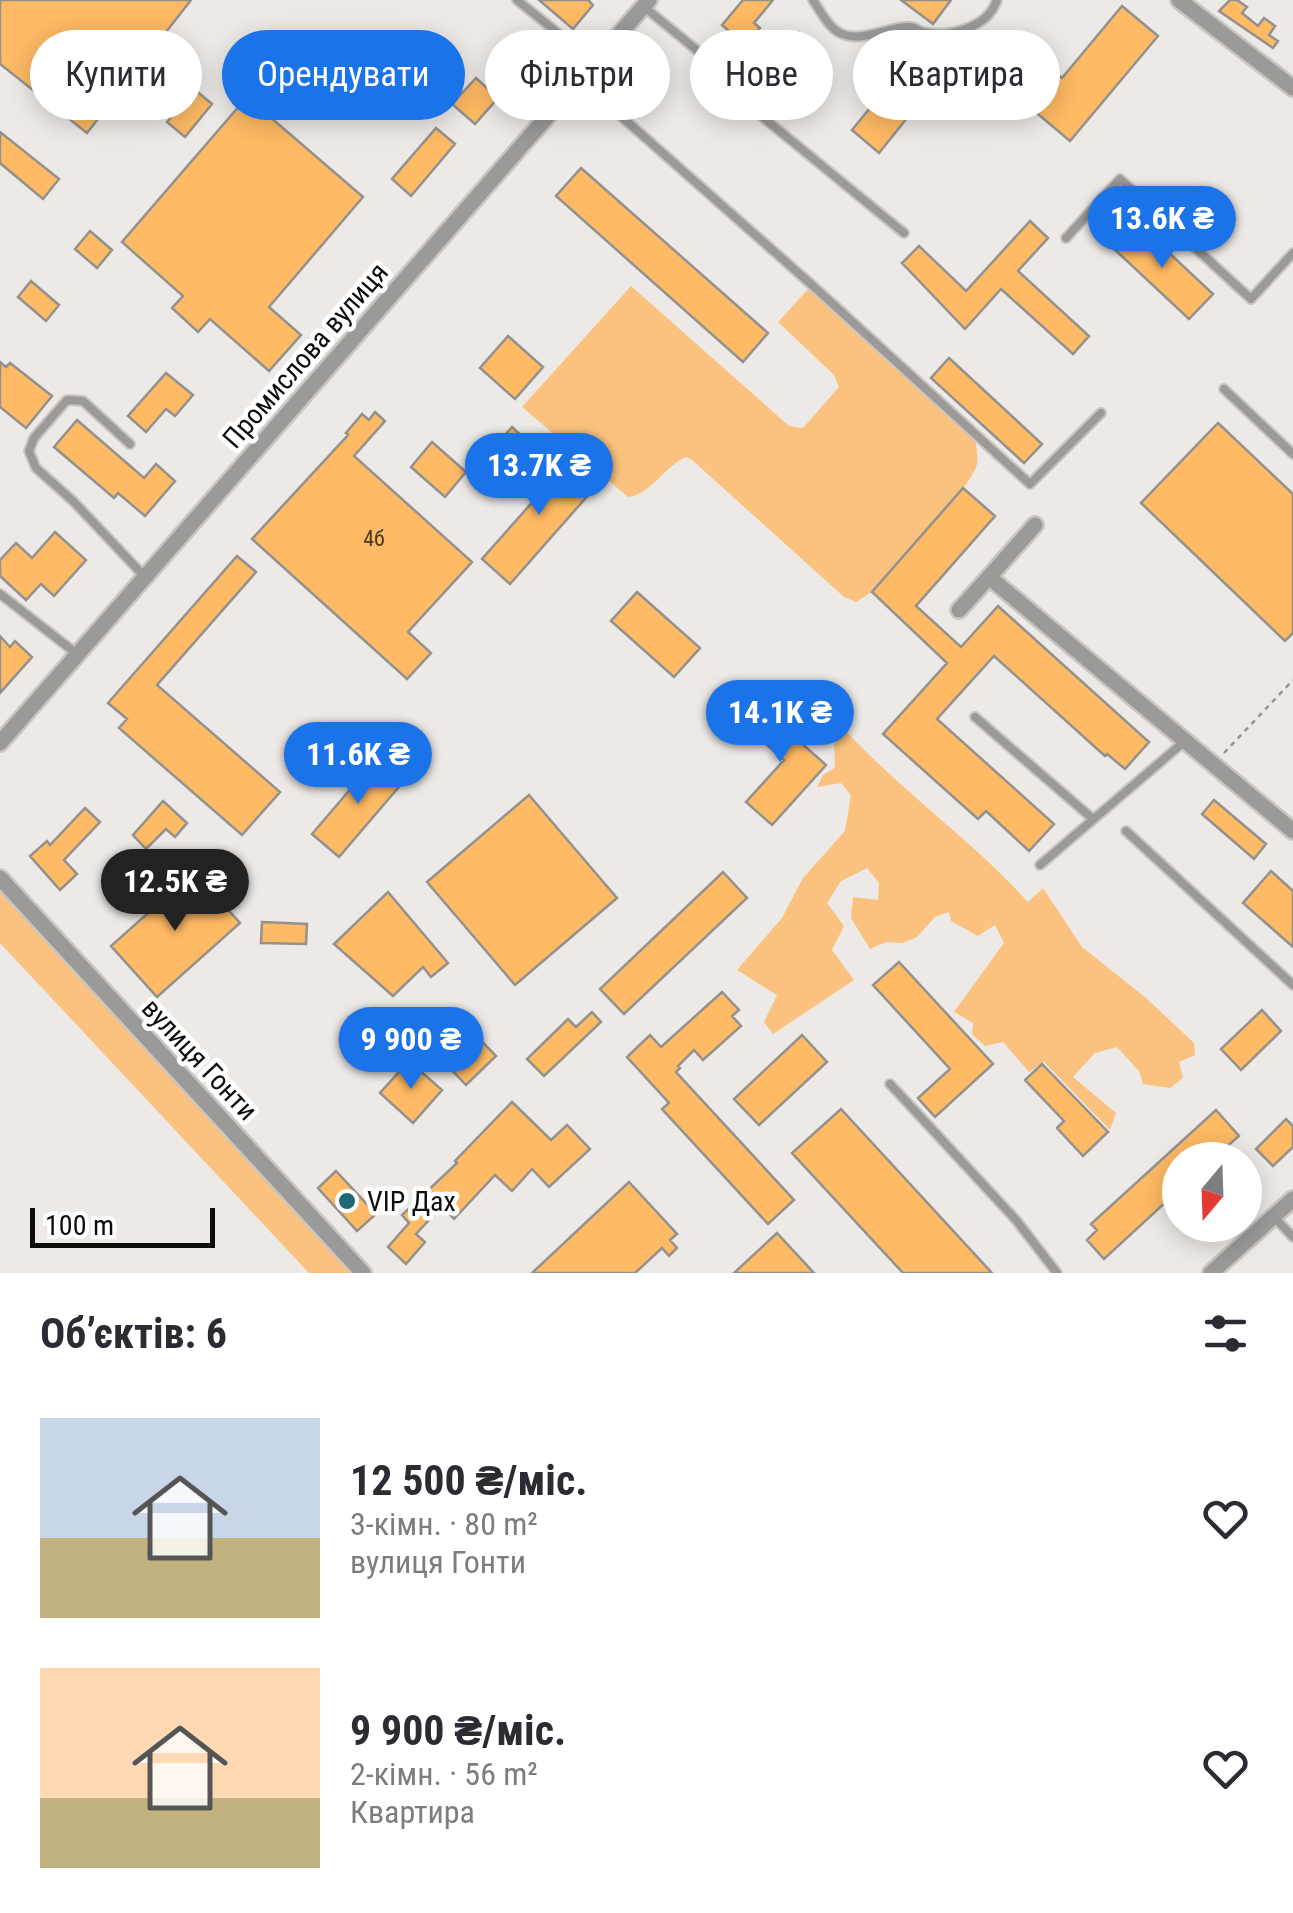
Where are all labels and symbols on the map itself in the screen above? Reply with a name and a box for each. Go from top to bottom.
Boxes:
pin: 13.6K ₴ [1070,186,1254,271]
street label: Промислова вулиця [216,256,395,455]
pin: 13.7K ₴ [447,433,631,518]
house number: 4б [363,526,385,551]
pin: 14.1K ₴ [688,680,872,765]
pin: 11.6K ₴ [266,722,450,807]
pin: 12.5K ₴ [83,849,267,934]
street label: вулиця Гонти [135,992,264,1127]
pin: 9 900 ₴ [319,1007,503,1092]
north arrow [1162,1142,1262,1242]
place label: VIP Дах [367,1185,456,1218]
marker: VIP Дах [336,1190,358,1212]
scale bar [30,1203,215,1248]

